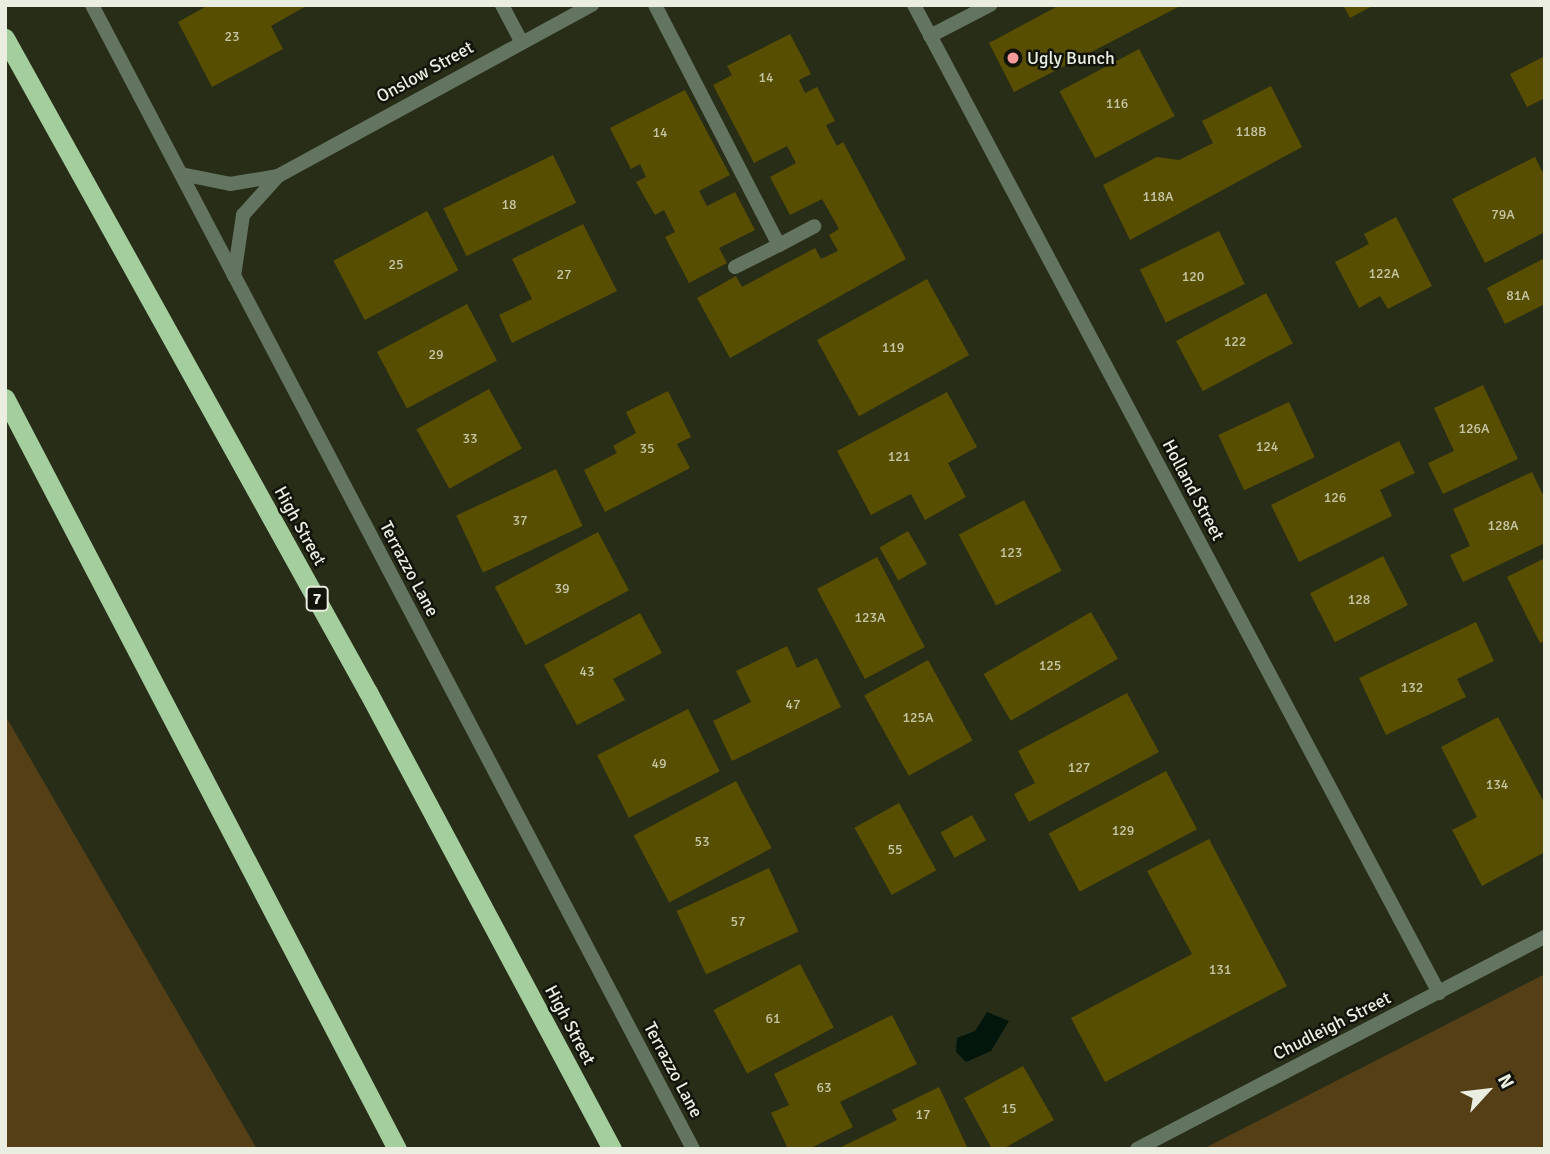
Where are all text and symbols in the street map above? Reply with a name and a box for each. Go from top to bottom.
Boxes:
house number: 23 [224,29,240,45]
street label: Onslow Street [373,36,477,108]
place label: Ugly Bunch [1027,47,1115,69]
marker: Ugly Bunch [1005,50,1021,66]
house number: 14 [758,70,774,86]
house number: 116 [1106,96,1128,112]
house number: 118B [1235,124,1267,140]
house number: 14 [652,125,668,141]
house number: 118A [1142,189,1174,205]
house number: 18 [501,197,517,213]
house number: 79A [1491,207,1515,223]
house number: 25 [388,257,404,273]
house number: 122A [1368,266,1400,282]
house number: 27 [556,267,572,283]
house number: 120 [1182,269,1204,285]
house number: 81A [1506,288,1530,304]
house number: 122 [1224,334,1246,350]
house number: 119 [882,340,904,356]
house number: 29 [428,347,444,363]
house number: 126A [1458,421,1490,437]
house number: 33 [462,431,478,447]
street label: Holland Street [1157,436,1229,544]
house number: 124 [1256,439,1278,455]
house number: 35 [639,441,655,457]
house number: 121 [888,449,910,465]
street label: High Street [269,483,331,569]
house number: 126 [1324,490,1346,506]
house number: 37 [512,513,528,529]
street label: Terrazzo Lane [375,518,443,620]
house number: 128A [1487,518,1519,534]
house number: 123 [1000,545,1022,561]
house number: 39 [554,581,570,597]
road number: 7 [305,586,329,612]
house number: 128 [1348,592,1370,608]
house number: 123A [854,610,886,626]
house number: 125 [1039,658,1061,674]
house number: 43 [579,664,595,680]
house number: 132 [1401,680,1423,696]
house number: 47 [785,697,801,713]
house number: 125A [902,710,934,726]
house number: 49 [651,756,667,772]
house number: 127 [1068,760,1090,776]
house number: 134 [1486,777,1508,793]
house number: 129 [1112,823,1134,839]
house number: 53 [694,834,710,850]
house number: 55 [887,842,903,858]
house number: 57 [730,914,746,930]
house number: 131 [1209,962,1231,978]
street label: High Street [540,981,600,1069]
street label: Chudleigh Street [1270,987,1394,1065]
house number: 61 [765,1011,781,1027]
street label: Terrazzo Lane [639,1019,707,1121]
north arrow [1452,1056,1522,1126]
text: N [1492,1070,1519,1093]
house number: 63 [816,1080,832,1096]
house number: 15 [1001,1101,1017,1117]
house number: 17 [915,1107,931,1123]

